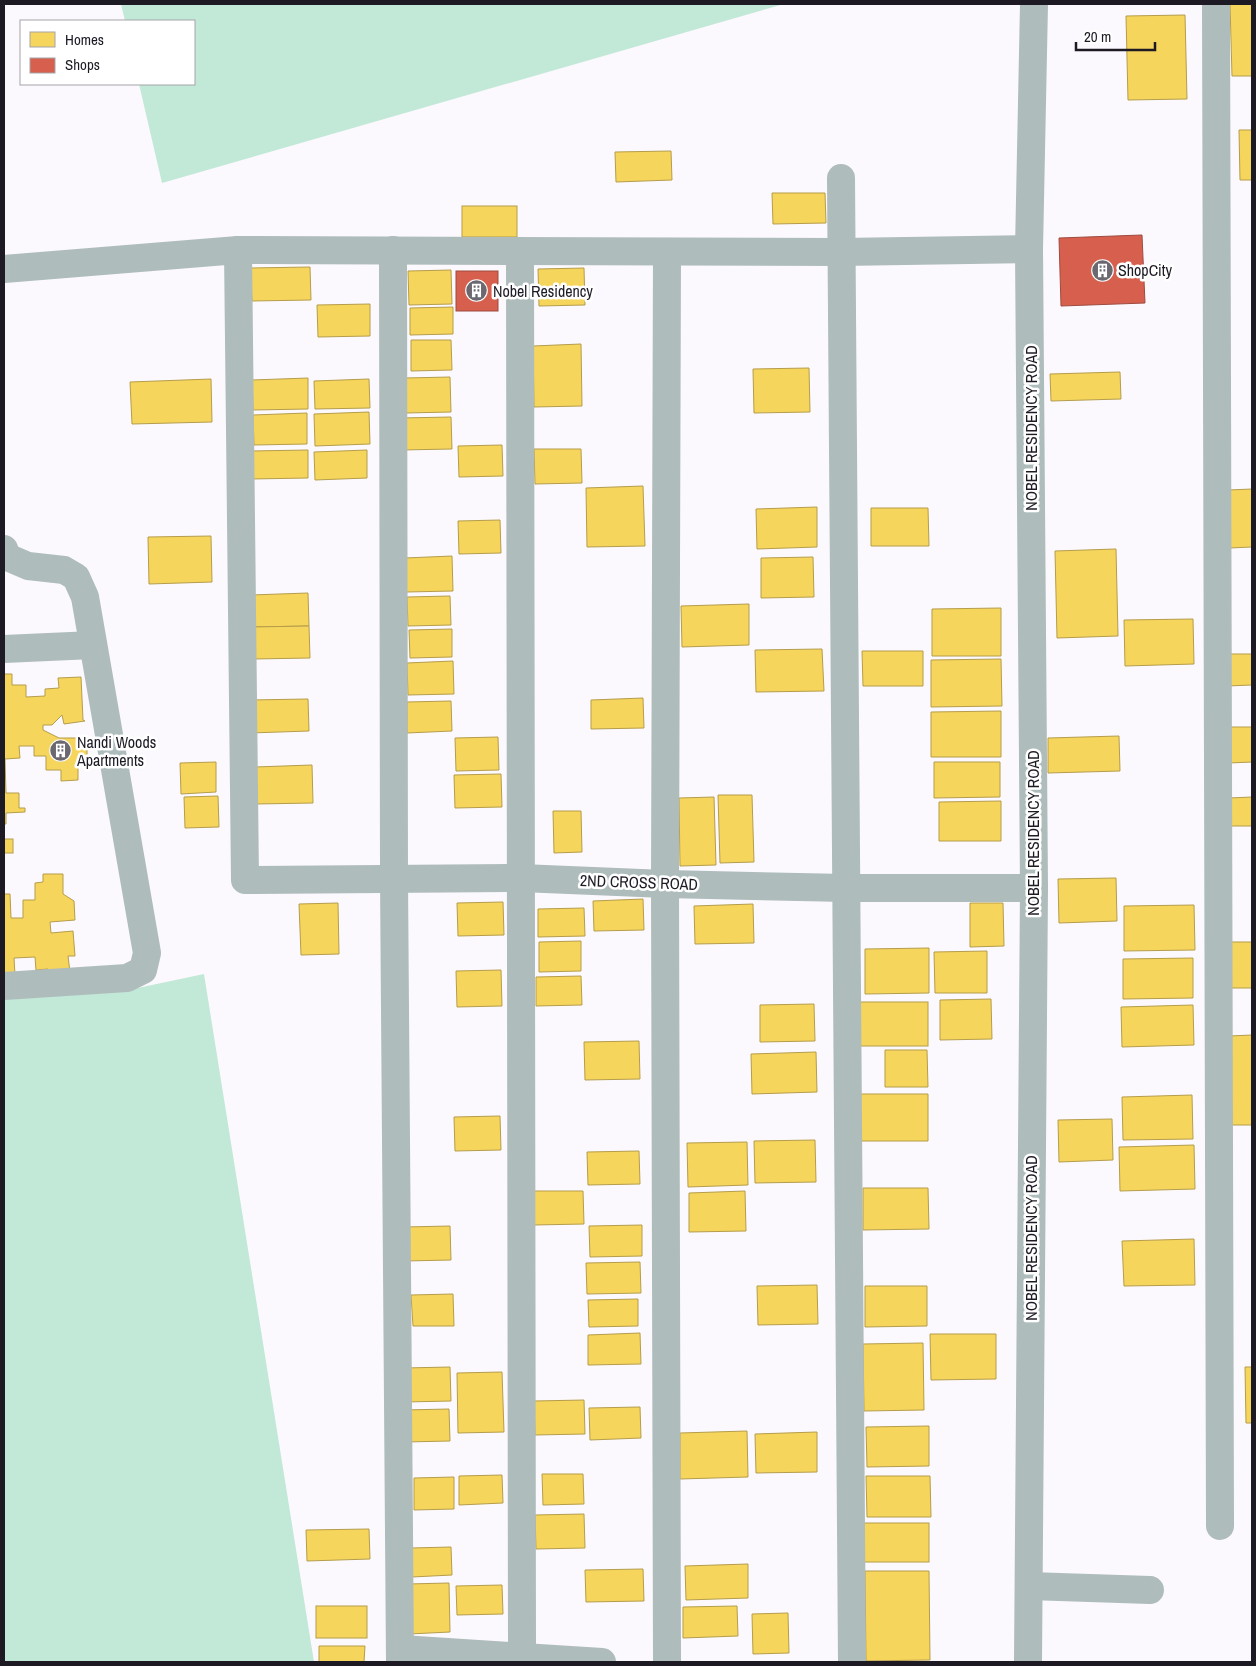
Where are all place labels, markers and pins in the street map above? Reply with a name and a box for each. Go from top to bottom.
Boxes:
building icon: ShopCity [1090,258,1114,282]
place label: ShopCity [1118,259,1172,281]
building icon: Nobel Residency [465,279,489,303]
place label: Nobel Residency [493,280,593,302]
place label: Nandi Woods Apartments [76,731,156,771]
building icon: Nandi Woods Apartments [49,739,73,763]

